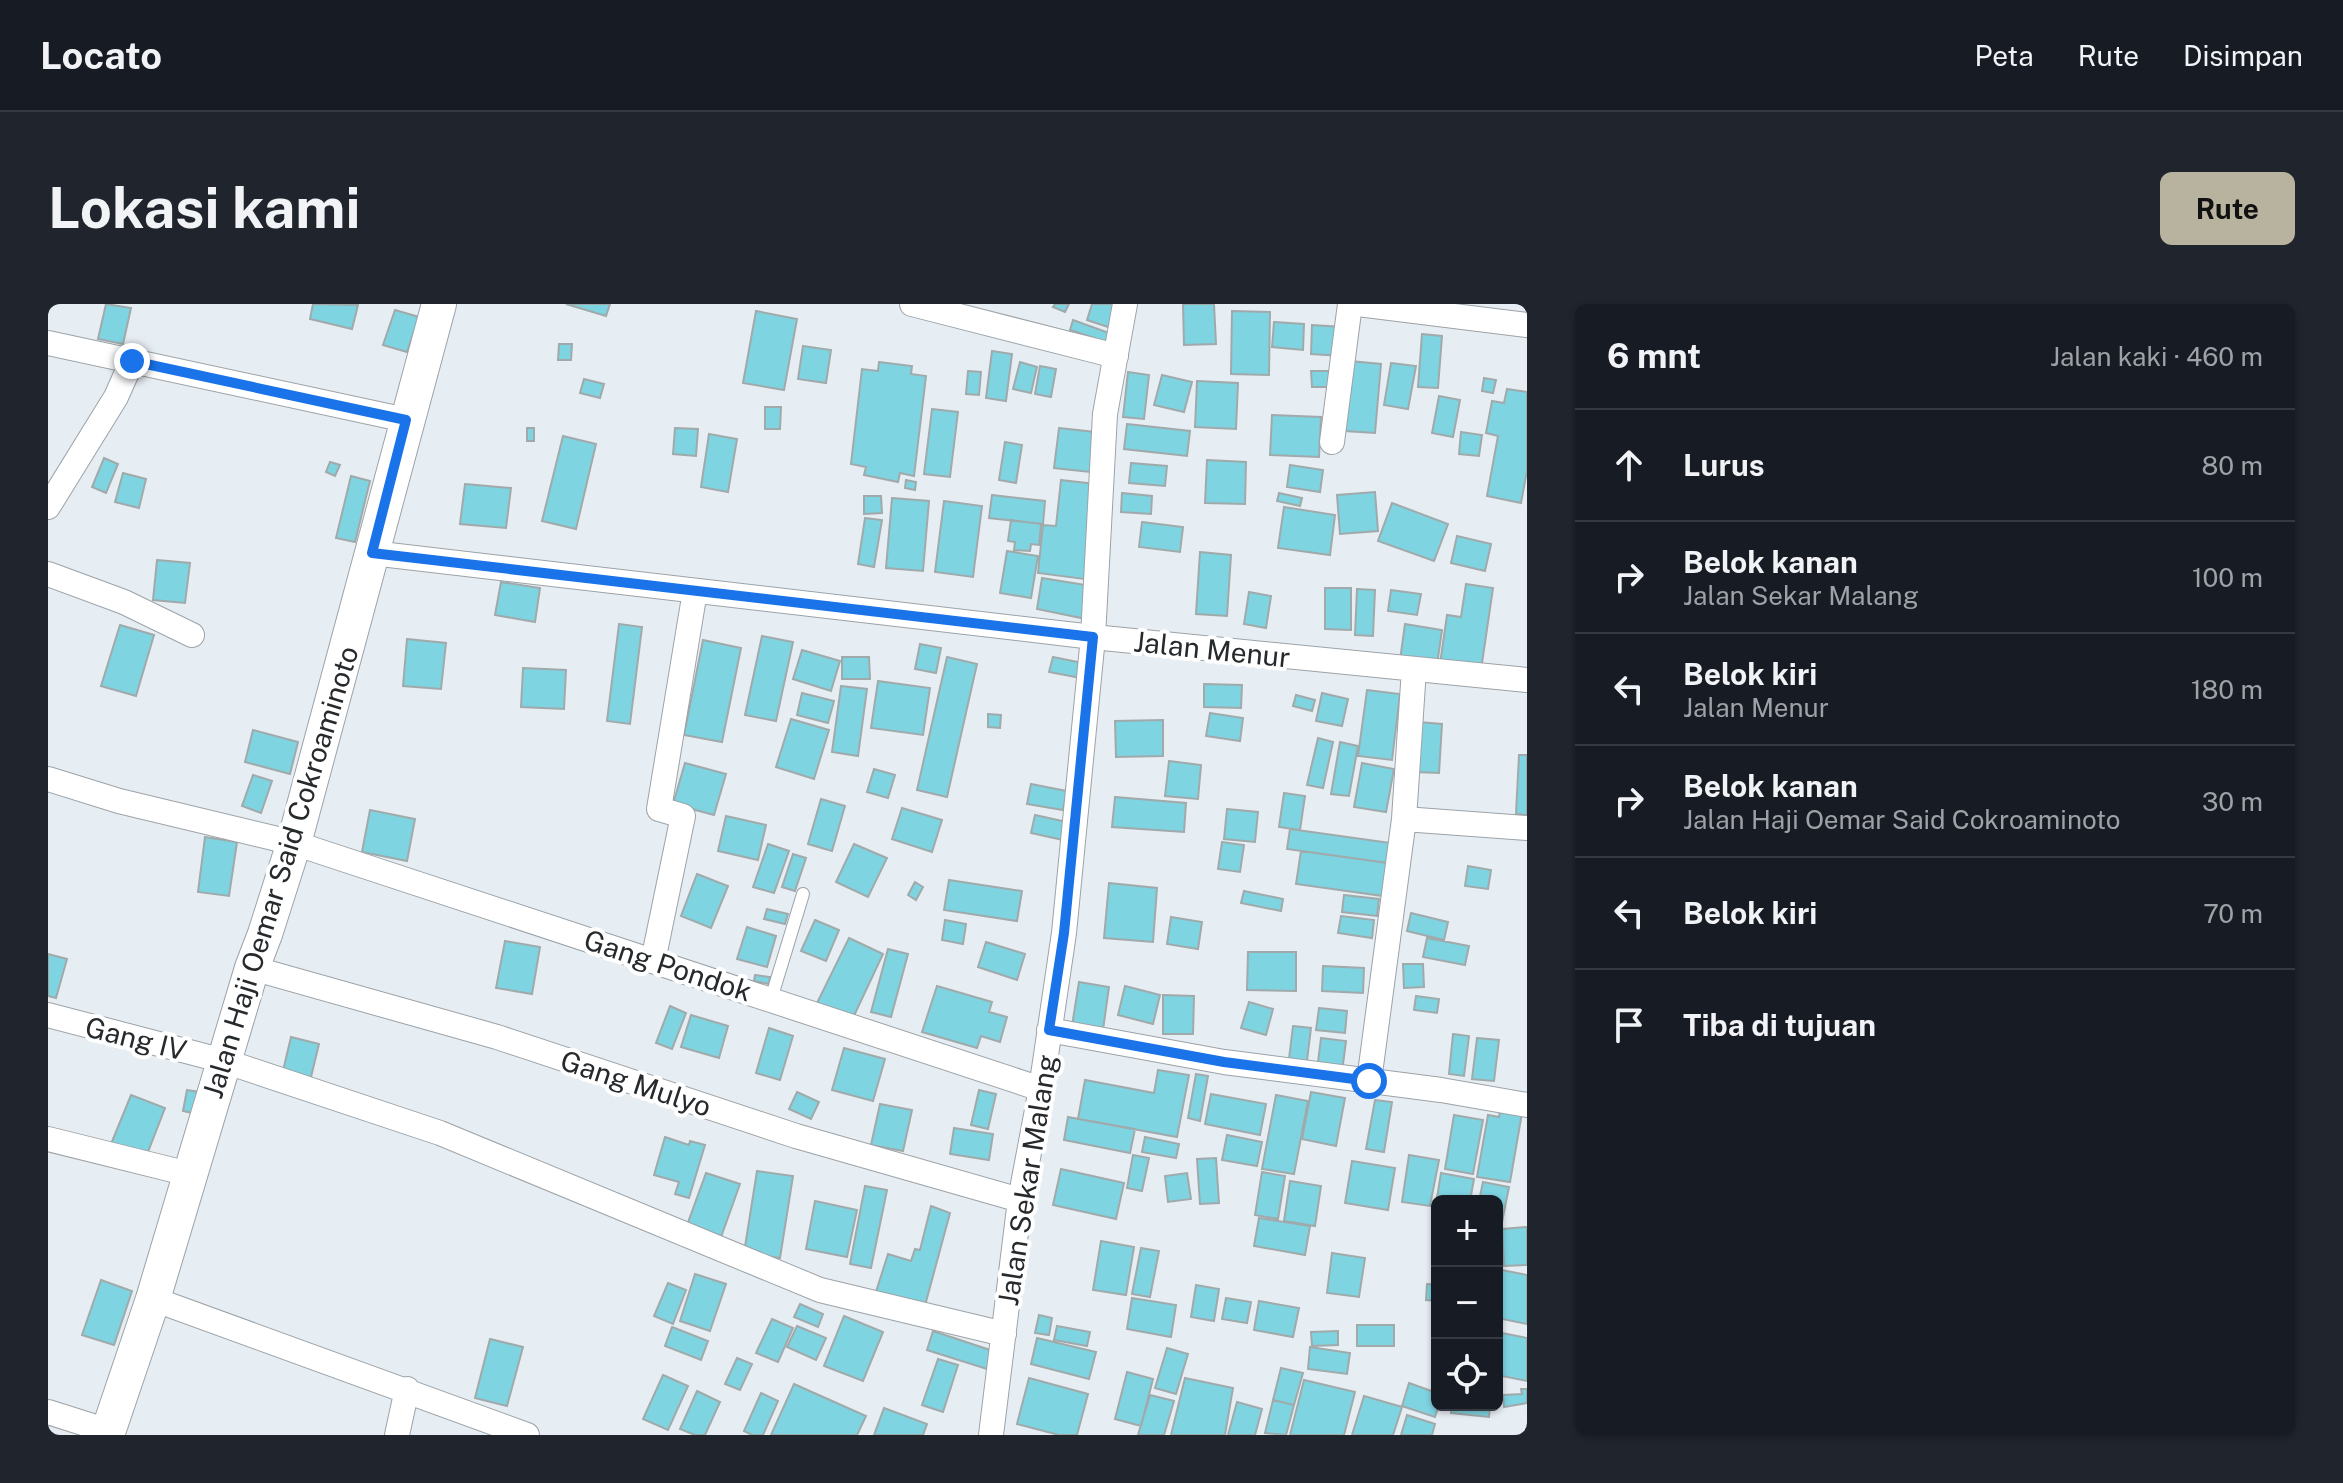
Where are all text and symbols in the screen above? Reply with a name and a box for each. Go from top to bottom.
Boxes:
text: Locato [40,33,162,78]
text: Peta [1975,39,2034,72]
text: Rute [2078,39,2139,72]
text: Disimpan [2183,39,2303,72]
button: Rute [2160,172,2295,245]
text: Lokasi kami [48,175,360,241]
text: 6 mnt [1607,336,1701,376]
text: Jalan kaki · 460 m [2050,341,2263,372]
route end [114,343,150,379]
icon: ahead [1607,443,1651,487]
text: Lurus [1683,447,1765,483]
text: 80 m [2202,450,2263,481]
text: Belok kanan [1683,544,1858,580]
icon: right [1607,555,1651,599]
text: 100 m [2192,562,2263,593]
text: Jalan Sekar Malang [1683,580,1919,611]
street label: Jalan Menur [1132,624,1292,674]
street label: Jalan Haji Oemar Said Cokroaminoto [195,642,365,1102]
text: Belok kiri [1683,656,1817,692]
icon: left [1607,667,1651,711]
text: 180 m [2191,674,2263,705]
text: Jalan Menur [1683,692,1829,723]
text: Belok kanan [1683,768,1858,804]
icon: right [1607,779,1651,823]
text: 30 m [2202,786,2263,817]
text: Jalan Haji Oemar Said Cokroaminoto [1683,804,2121,835]
icon: left [1607,891,1651,935]
text: Belok kiri [1683,895,1817,931]
text: 70 m [2203,898,2263,929]
street label: Gang Pondok [580,922,756,1008]
icon: arrive [1607,1003,1651,1047]
text: Tiba di tujuan [1683,1007,1876,1043]
street label: Gang IV [82,1010,190,1067]
street label: Gang Mulyo [557,1043,715,1123]
street label: Jalan Sekar Malang [991,1052,1063,1308]
route start [1351,1063,1387,1099]
map controls [1431,1195,1503,1411]
button: + [1431,1195,1503,1267]
button: − [1431,1267,1503,1339]
button: locate [1431,1339,1503,1411]

